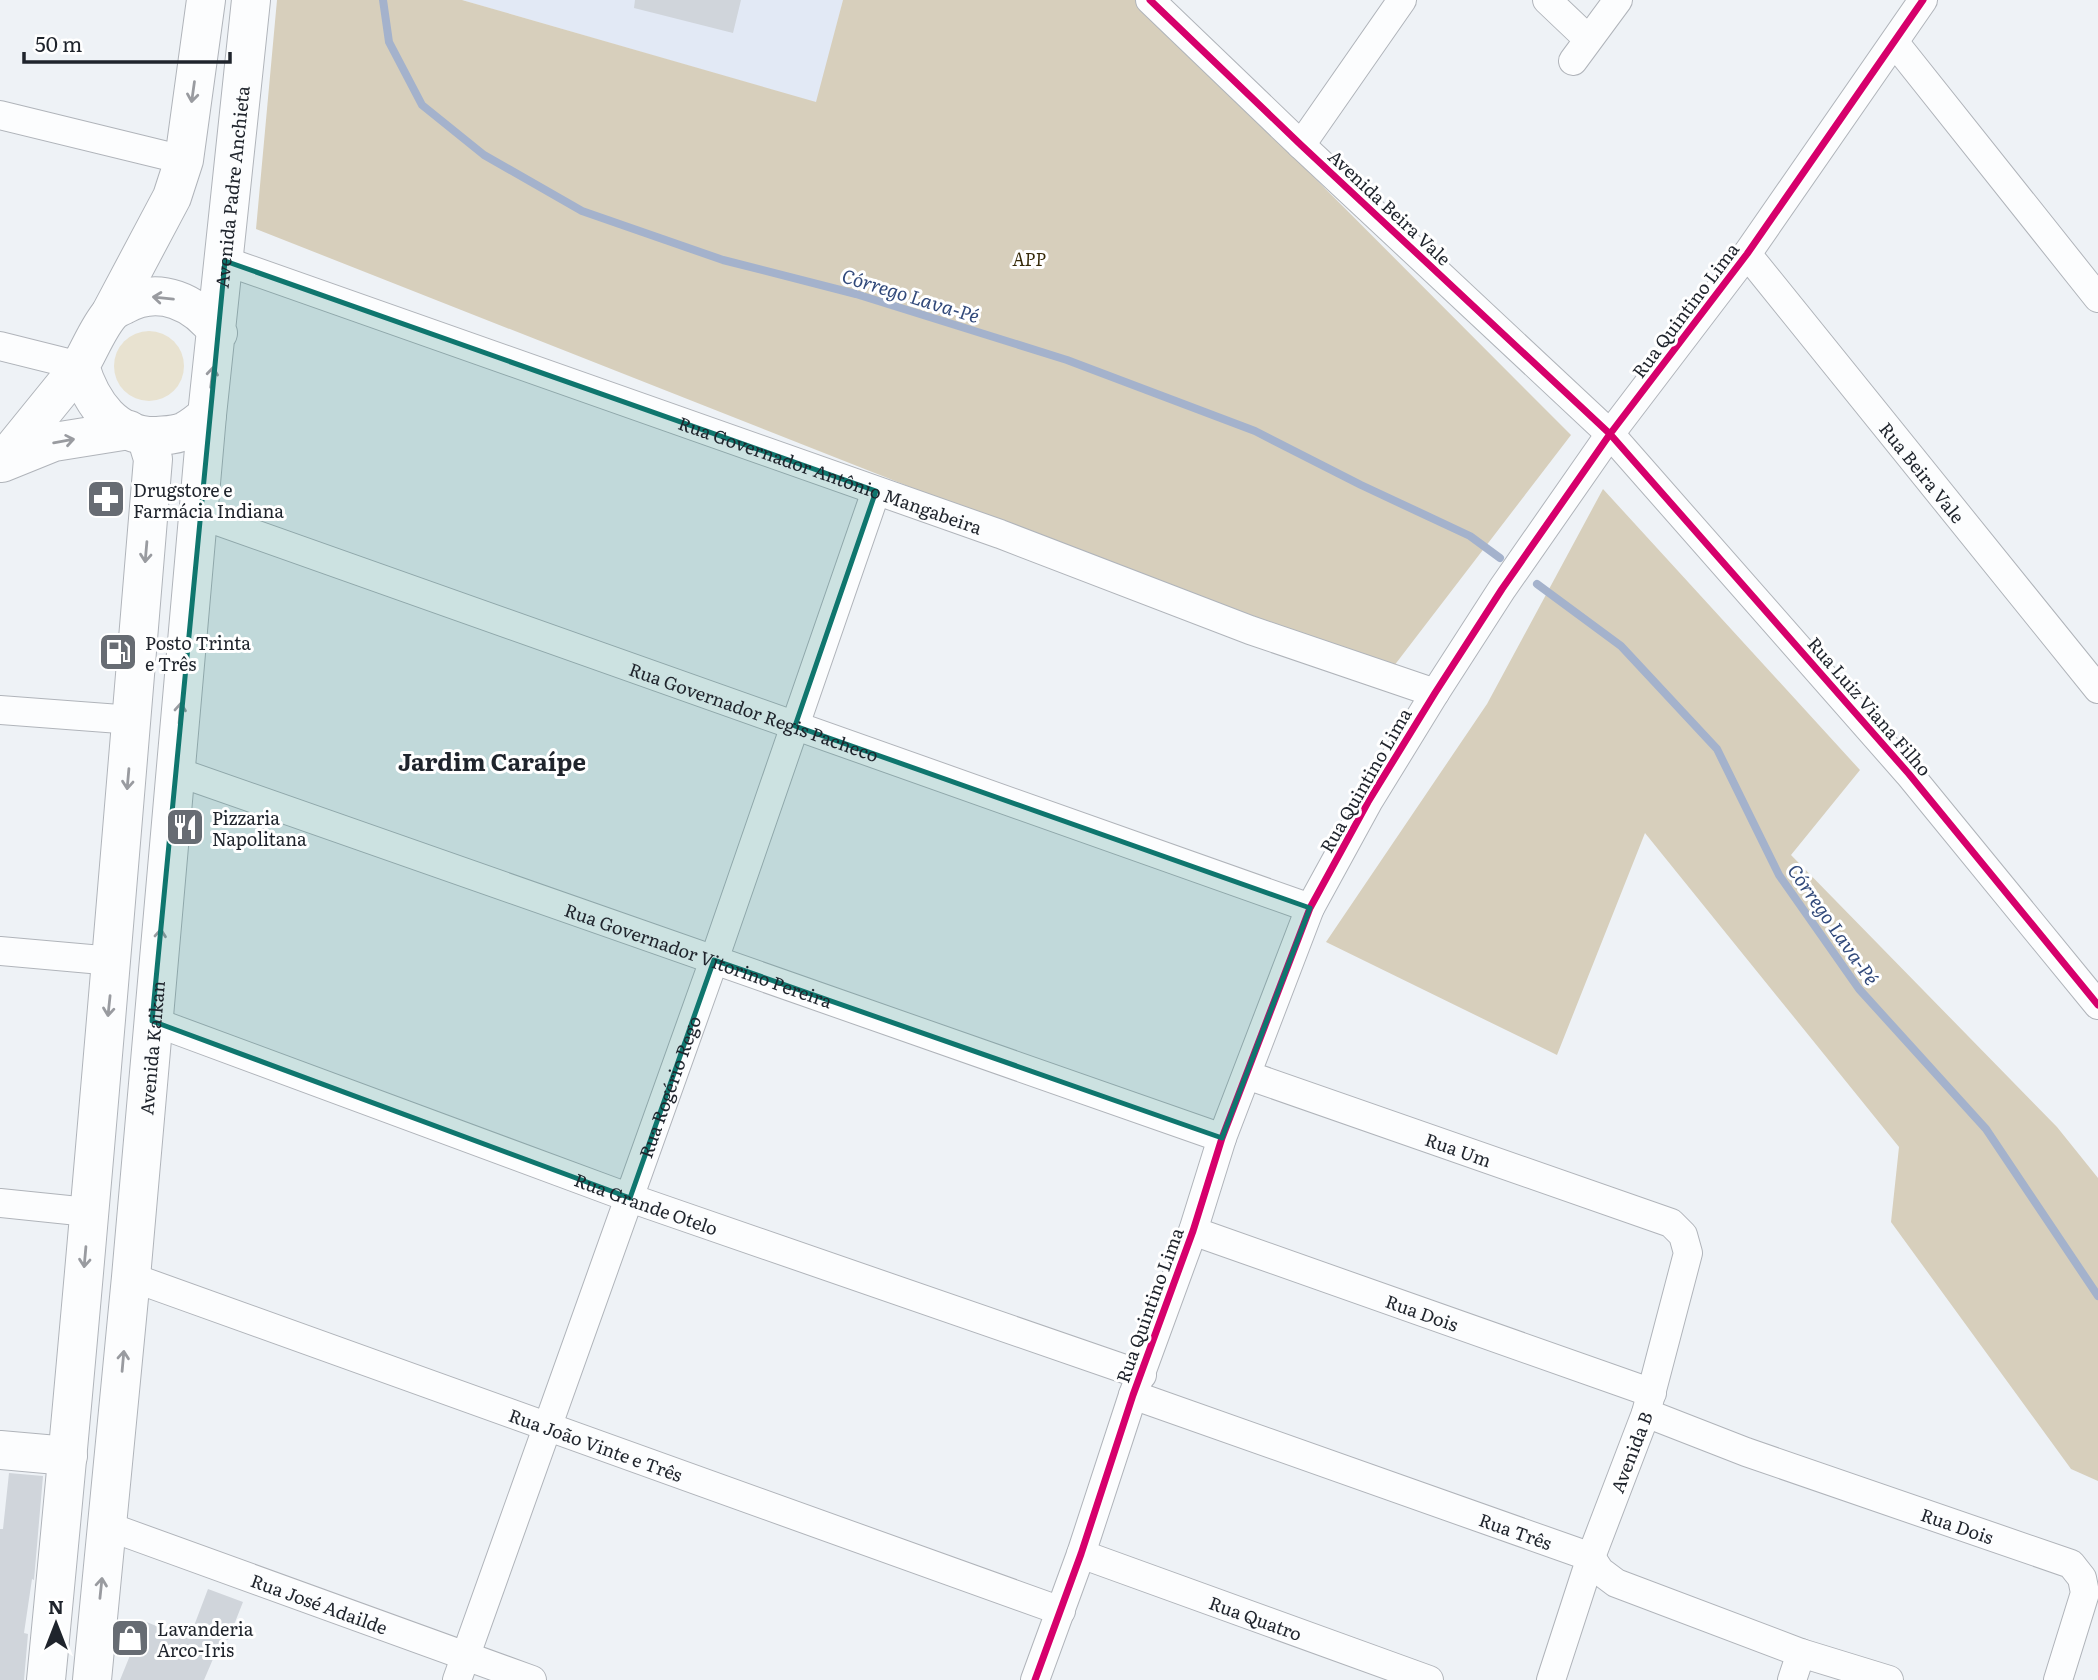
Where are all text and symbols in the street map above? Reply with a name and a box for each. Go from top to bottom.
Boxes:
scale bar [24,21,231,65]
text: 50 m [35,27,82,58]
one-way arrow [187,80,200,103]
street label: Avenida Padre Anchieta [207,84,255,289]
street label: Avenida Beira Vale [1323,143,1457,271]
street label: Rua Quintino Lima [1625,236,1745,383]
park label: APP [1012,245,1046,272]
water label: Córrego Lava-Pé [839,261,983,329]
one-way arrow [152,291,175,304]
one-way arrow [206,366,219,389]
street label: Rua Governador Antônio Mangabeira [675,408,986,540]
street label: Rua Beira Vale [1874,416,1972,528]
one-way arrow [52,434,75,447]
place label: Drugstore e Farmácia Indiana [133,476,284,524]
pharmacy icon: Drugstore e Farmácia Indiana [85,478,127,520]
one-way arrow [139,541,152,563]
place label: Posto Trinta e Três [145,629,251,677]
street label: Rua Luiz Viana Filho [1802,630,1938,782]
fuel station icon: Posto Trinta e Três [97,631,139,673]
street label: Rua Governador Regis Pacheco [626,654,883,768]
one-way arrow [174,702,187,725]
street label: Rua Quintino Lima [1312,702,1418,857]
district label: Jardim Caraípe [398,743,586,778]
one-way arrow [121,767,134,790]
place label: Pizzaria Napolitana [212,804,307,852]
restaurant icon: Pizzaria Napolitana [164,806,206,848]
water label: Córrego Lava-Pé [1782,858,1886,990]
street label: Rua Governador Vitorino Pereira [561,895,837,1014]
one-way arrow [154,929,167,951]
street label: Avenida Kaikan [132,979,171,1116]
one-way arrow [102,994,115,1017]
street label: Rua Rogério Rego [631,1012,707,1162]
street label: Rua Um [1422,1125,1495,1173]
street label: Rua Grande Otelo [571,1165,722,1241]
street label: Rua Quintino Lima [1108,1223,1190,1386]
one-way arrow [78,1245,91,1267]
street label: Rua Dois [1382,1287,1462,1337]
one-way arrow [117,1350,130,1373]
street label: Rua João Vinte e Três [505,1400,686,1488]
street label: Avenida B [1603,1407,1659,1497]
street label: Rua Dois [1917,1500,1998,1550]
street label: Rua Três [1476,1505,1556,1556]
street label: Rua José Adailde [247,1566,392,1640]
one-way arrow [95,1577,108,1600]
street label: Rua Quatro [1206,1588,1306,1647]
north arrow [21,1589,91,1659]
text: N [48,1592,64,1620]
place label: Lavanderia Arco-Iris [157,1615,254,1663]
shop icon: Lavanderia Arco-Iris [109,1617,151,1659]

